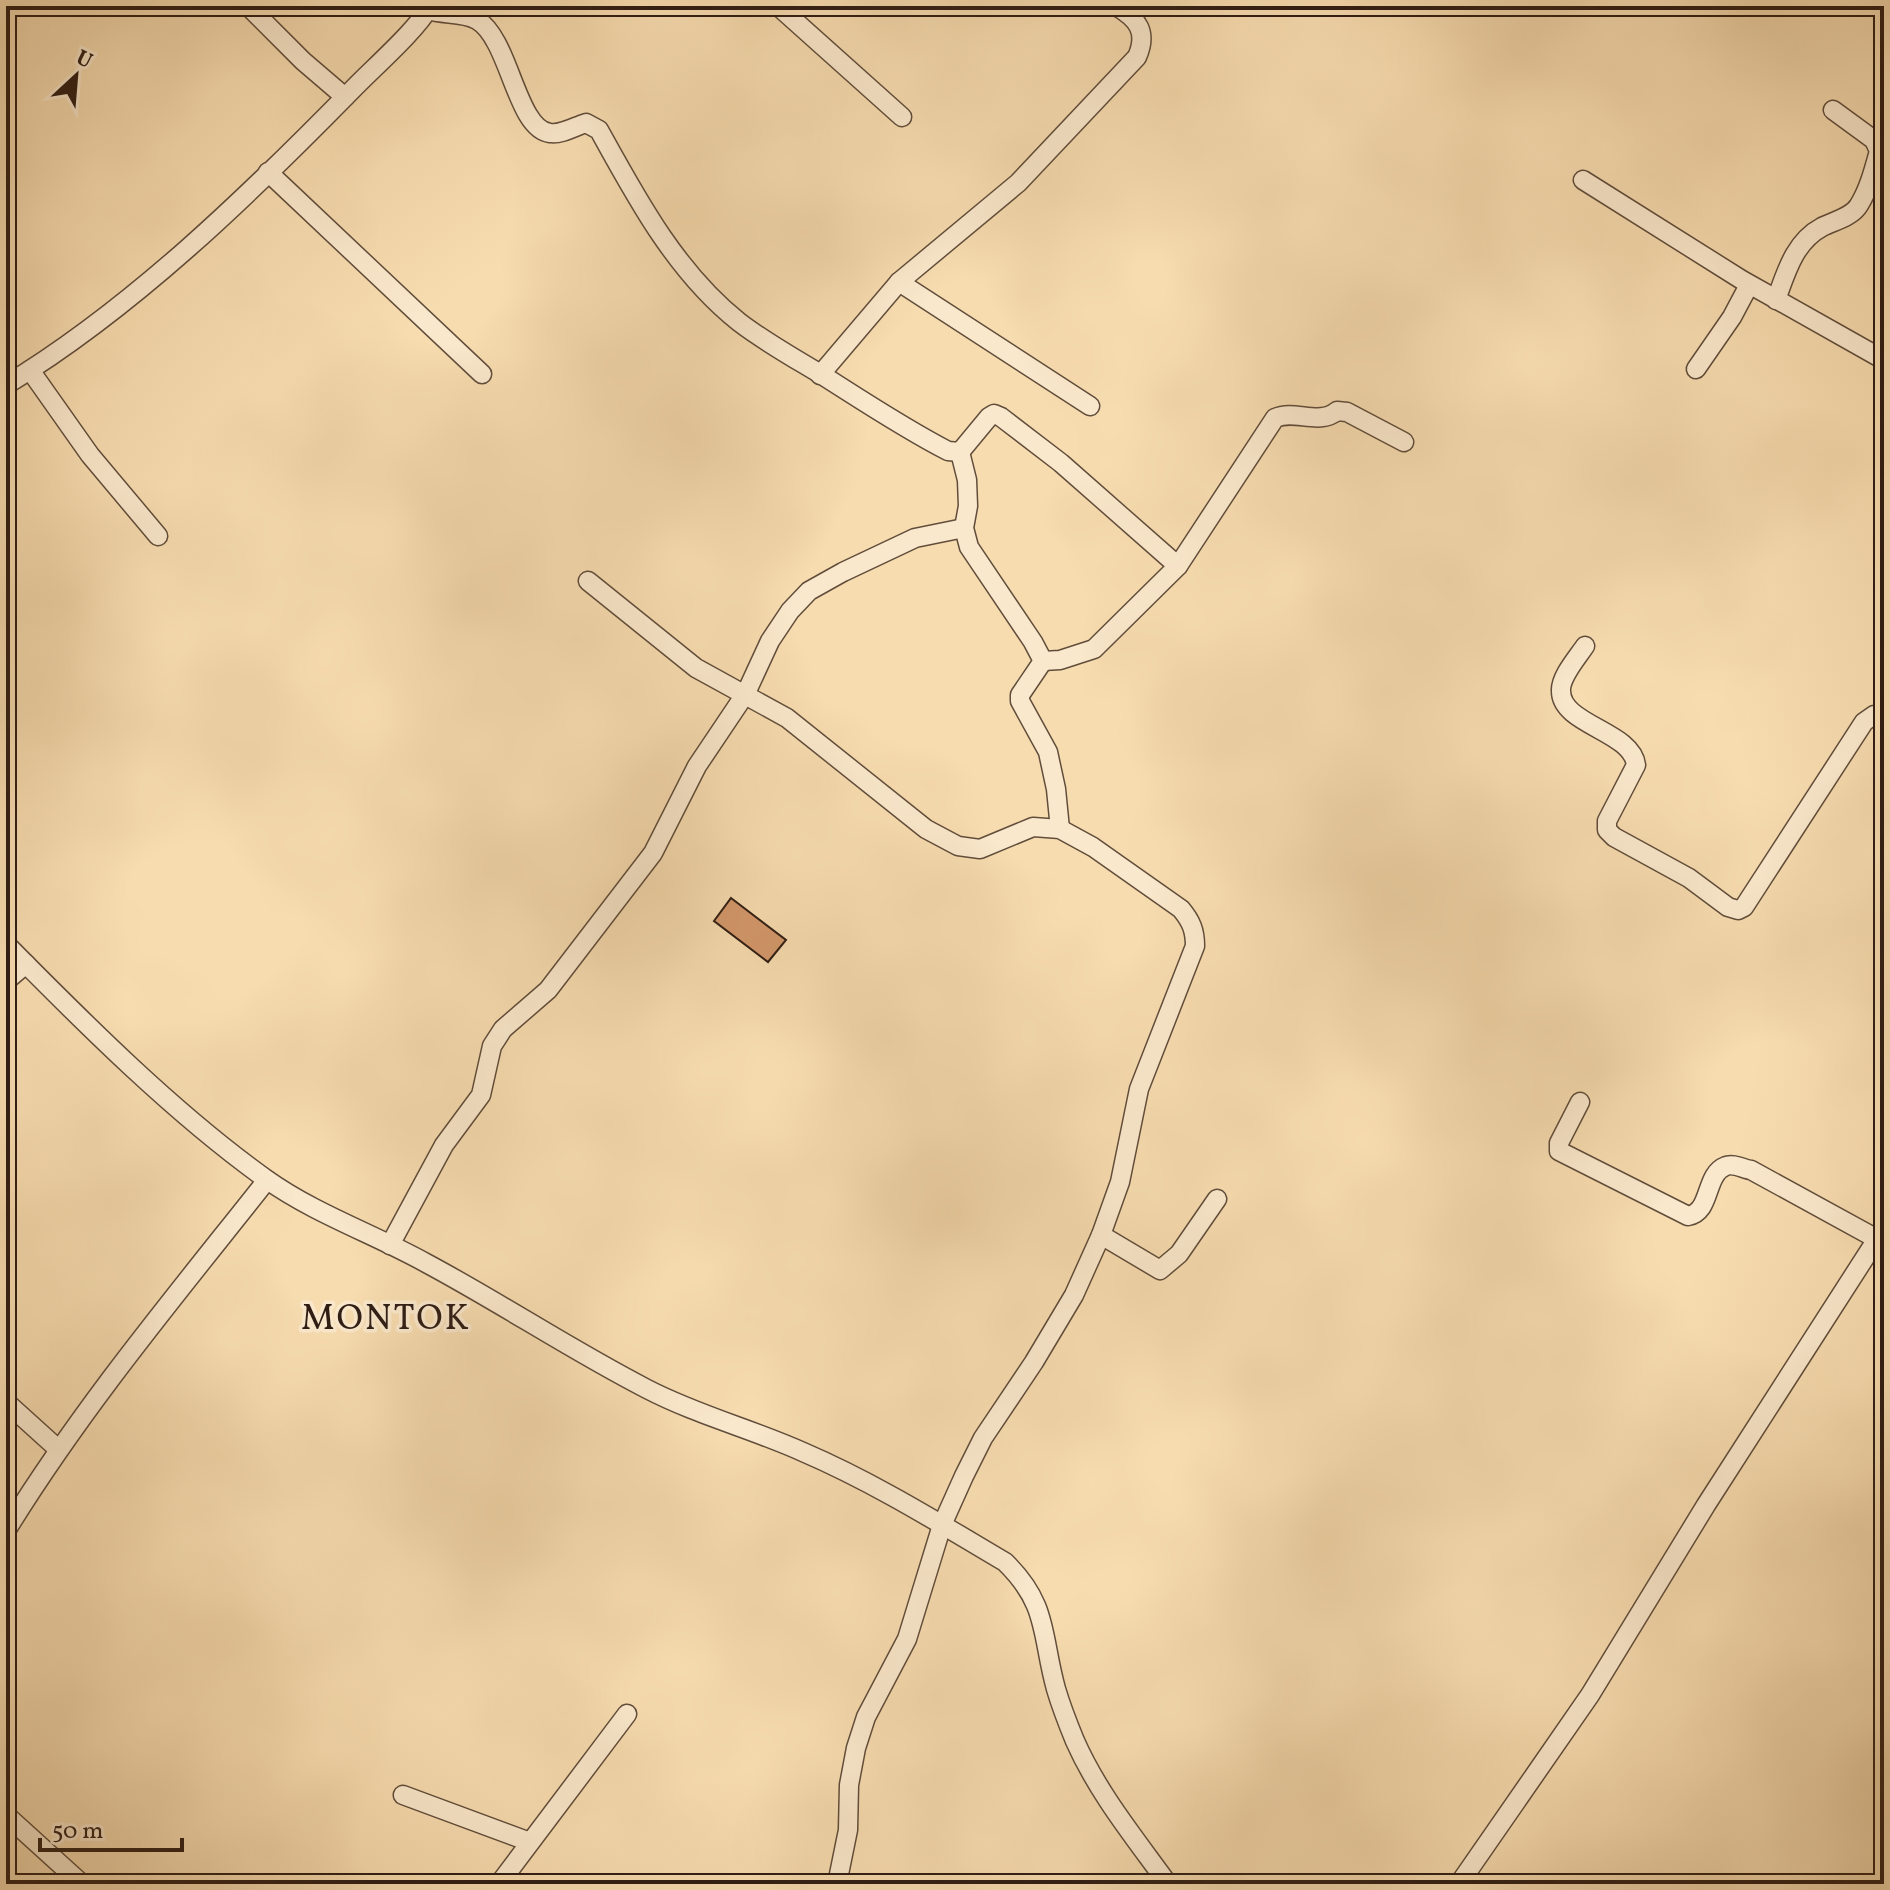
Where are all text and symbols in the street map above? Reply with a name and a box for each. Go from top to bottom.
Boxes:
north arrow [36,36,116,116]
text: U [70,43,97,78]
district label: MONTOK [301,1295,471,1345]
scale bar [40,1802,182,1852]
text: 50 m [52,1815,104,1849]

